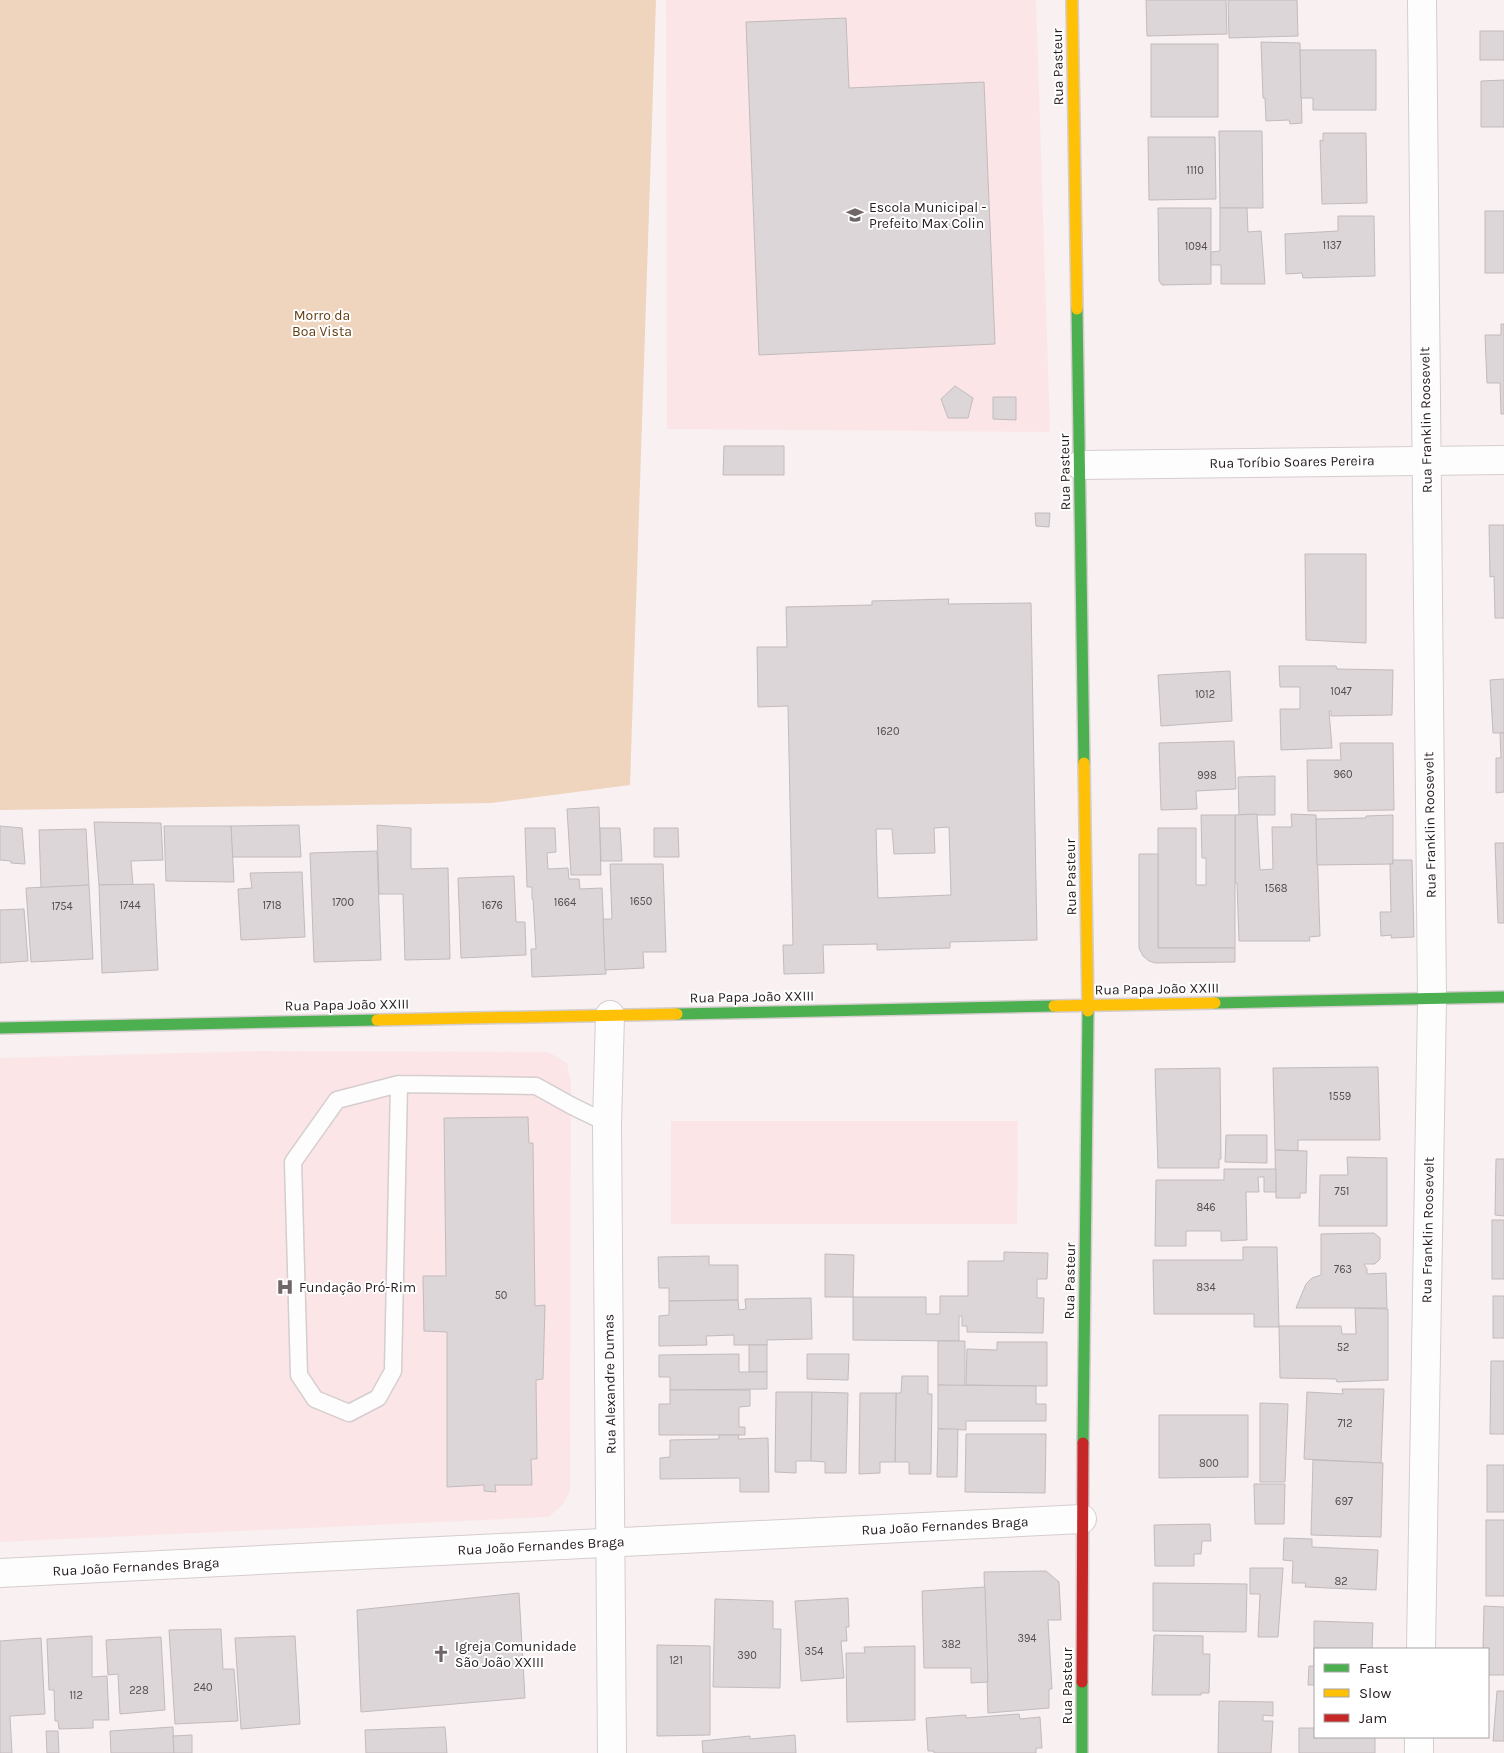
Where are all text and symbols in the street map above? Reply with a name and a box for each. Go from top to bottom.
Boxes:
street label: Rua Pasteur [1049,27,1067,106]
house number: 1110 [1186,164,1204,177]
place label: Escola Municipal - Prefeito Max Colin [869,199,987,232]
school or university icon: Escola Municipal - Prefeito Max Colin [845,205,865,225]
house number: 1137 [1323,239,1341,252]
house number: 1094 [1185,240,1207,253]
park label: Morro da Boa Vista [292,307,352,340]
street label: Rua Franklin Roosevelt [1416,347,1436,493]
street label: Rua Pasteur [1056,432,1074,511]
street label: Rua Toríbio Soares Pereira [1209,452,1375,472]
house number: 1047 [1330,685,1352,698]
house number: 1012 [1195,688,1215,701]
house number: 1620 [877,725,899,738]
street label: Rua Franklin Roosevelt [1420,752,1440,898]
house number: 960 [1333,768,1353,781]
house number: 998 [1197,769,1217,782]
street label: Rua Pasteur [1062,837,1080,916]
house number: 1568 [1265,882,1288,895]
house number: 1650 [630,895,652,908]
house number: 1700 [332,896,354,909]
house number: 1664 [554,896,576,909]
house number: 1744 [119,899,141,912]
house number: 1718 [262,899,282,912]
house number: 1676 [481,899,503,912]
house number: 1754 [51,900,73,913]
street label: Rua Papa João XXIII [1095,979,1219,999]
street label: Rua Papa João XXIII [690,987,814,1007]
street label: Rua Papa João XXIII [285,995,409,1015]
house number: 1559 [1329,1090,1351,1103]
street label: Rua Franklin Roosevelt [1418,1157,1438,1303]
house number: 751 [1334,1185,1350,1198]
house number: 846 [1196,1201,1216,1214]
street label: Rua Pasteur [1061,1241,1079,1320]
house number: 763 [1334,1263,1352,1276]
hospital icon: Fundação Pró-Rim [275,1277,295,1297]
place label: Fundação Pró-Rim [299,1279,416,1296]
house number: 834 [1196,1281,1216,1294]
house number: 50 [495,1289,507,1302]
street label: Rua Alexandre Dumas [600,1314,620,1454]
house number: 52 [1337,1341,1349,1354]
house number: 712 [1337,1417,1353,1430]
house number: 800 [1199,1457,1219,1470]
house number: 697 [1335,1495,1353,1508]
street label: Rua João Fernandes Braga [861,1513,1029,1539]
street label: Rua João Fernandes Braga [457,1533,625,1559]
street label: Rua João Fernandes Braga [52,1554,220,1580]
house number: 82 [1334,1575,1348,1588]
house number: 394 [1017,1632,1037,1645]
place label: Igreja Comunidade São João XXIII [455,1638,576,1671]
house number: 382 [941,1638,961,1651]
church icon: Igreja Comunidade São João XXIII [431,1644,451,1664]
house number: 354 [805,1645,823,1658]
street label: Rua Pasteur [1059,1647,1076,1724]
legend [1314,1648,1489,1738]
house number: 390 [737,1649,757,1662]
house number: 121 [669,1654,683,1667]
text: Fast [1359,1659,1389,1677]
house number: 240 [193,1681,213,1694]
house number: 228 [129,1684,149,1697]
text: Slow [1359,1684,1391,1702]
house number: 112 [69,1689,83,1702]
text: Jam [1359,1709,1387,1727]

